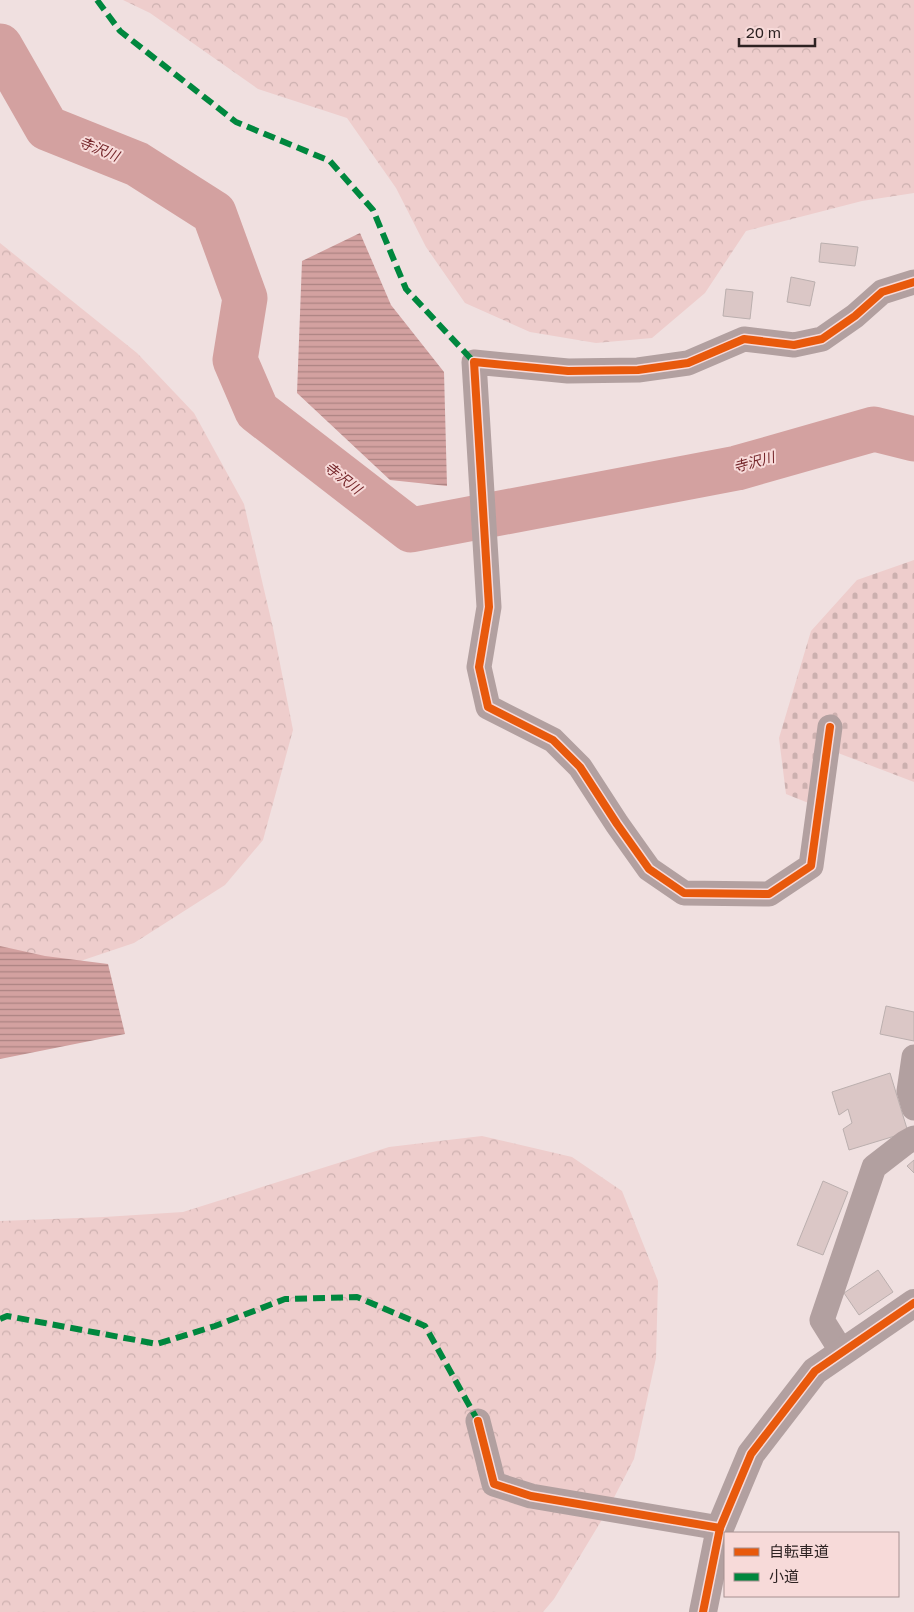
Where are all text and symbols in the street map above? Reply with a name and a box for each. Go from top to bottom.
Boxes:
scale bar [739,15,815,47]
text: 20 m [746,23,781,41]
water label: 寺沢川 [77,133,124,165]
water label: 寺沢川 [731,447,778,475]
water label: 寺沢川 [322,458,367,498]
legend [724,1532,899,1597]
text: 自転車道 [769,1542,829,1560]
text: 小道 [769,1567,799,1585]

